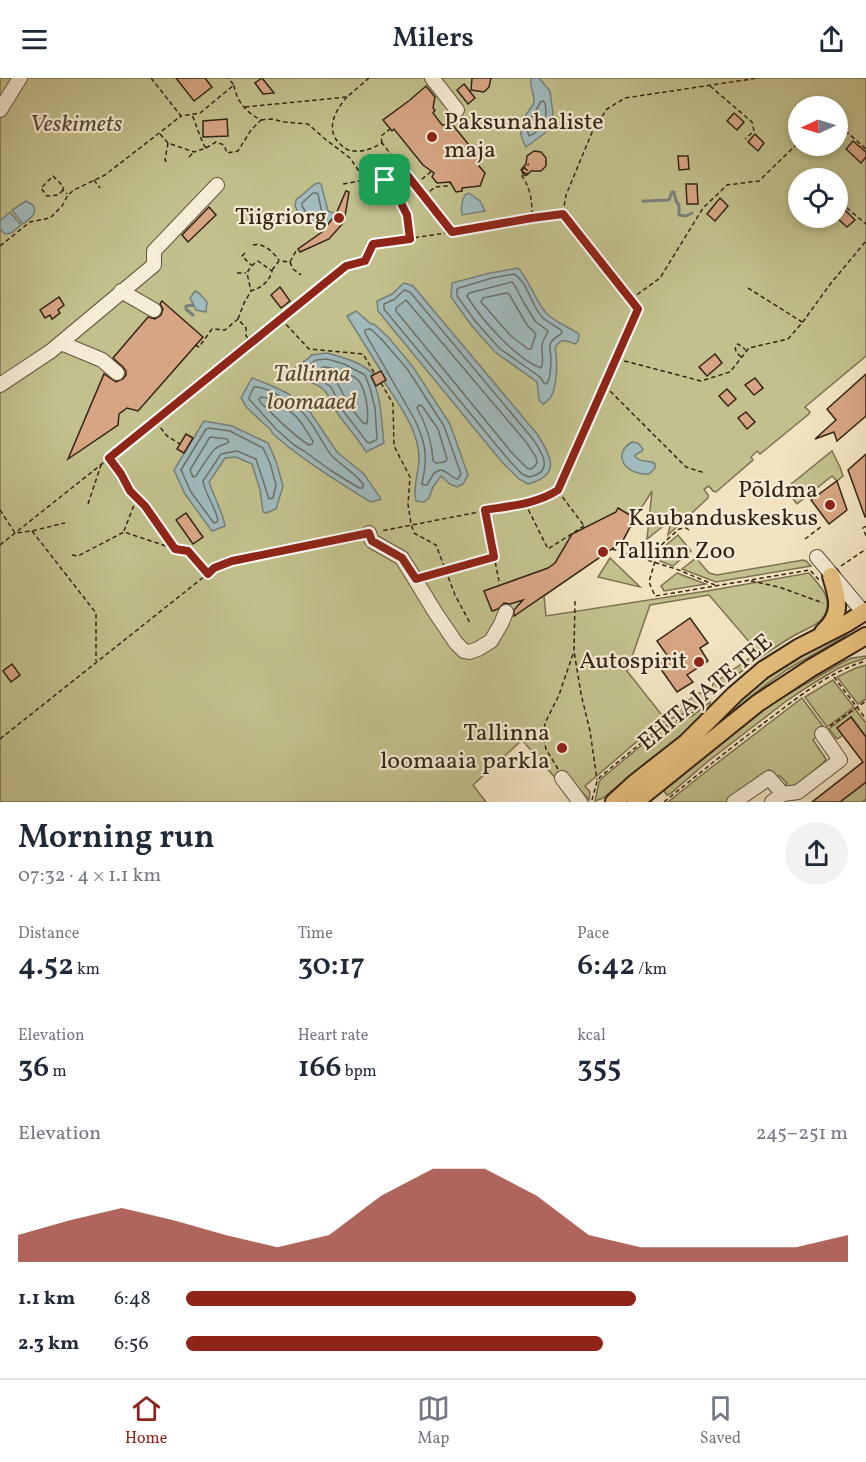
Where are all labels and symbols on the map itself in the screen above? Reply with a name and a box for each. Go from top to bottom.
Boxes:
north arrow [788,96,848,156]
place label: Paksunahaliste maja [444,106,604,168]
park label: Veskimets [30,108,122,142]
marker: Paksunahaliste maja [425,130,439,144]
pin [359,154,410,205]
place label: Tiigriorg [235,201,327,235]
marker: Tiigriorg [332,211,346,225]
park label: Tallinna loomaaed [267,358,357,420]
place label: Põldma Kaubanduskeskus [628,474,818,536]
marker: Põldma Kaubanduskeskus [823,498,837,512]
place label: Tallinn Zoo [615,535,735,569]
marker: Tallinn Zoo [596,545,610,559]
street label: EHITAJATE TEE [631,626,781,760]
place label: Autospirit [579,645,687,679]
marker: Autospirit [692,655,706,669]
place label: Tallinna loomaaia parkla [380,717,550,779]
marker: Tallinna loomaaia parkla [555,741,569,755]

